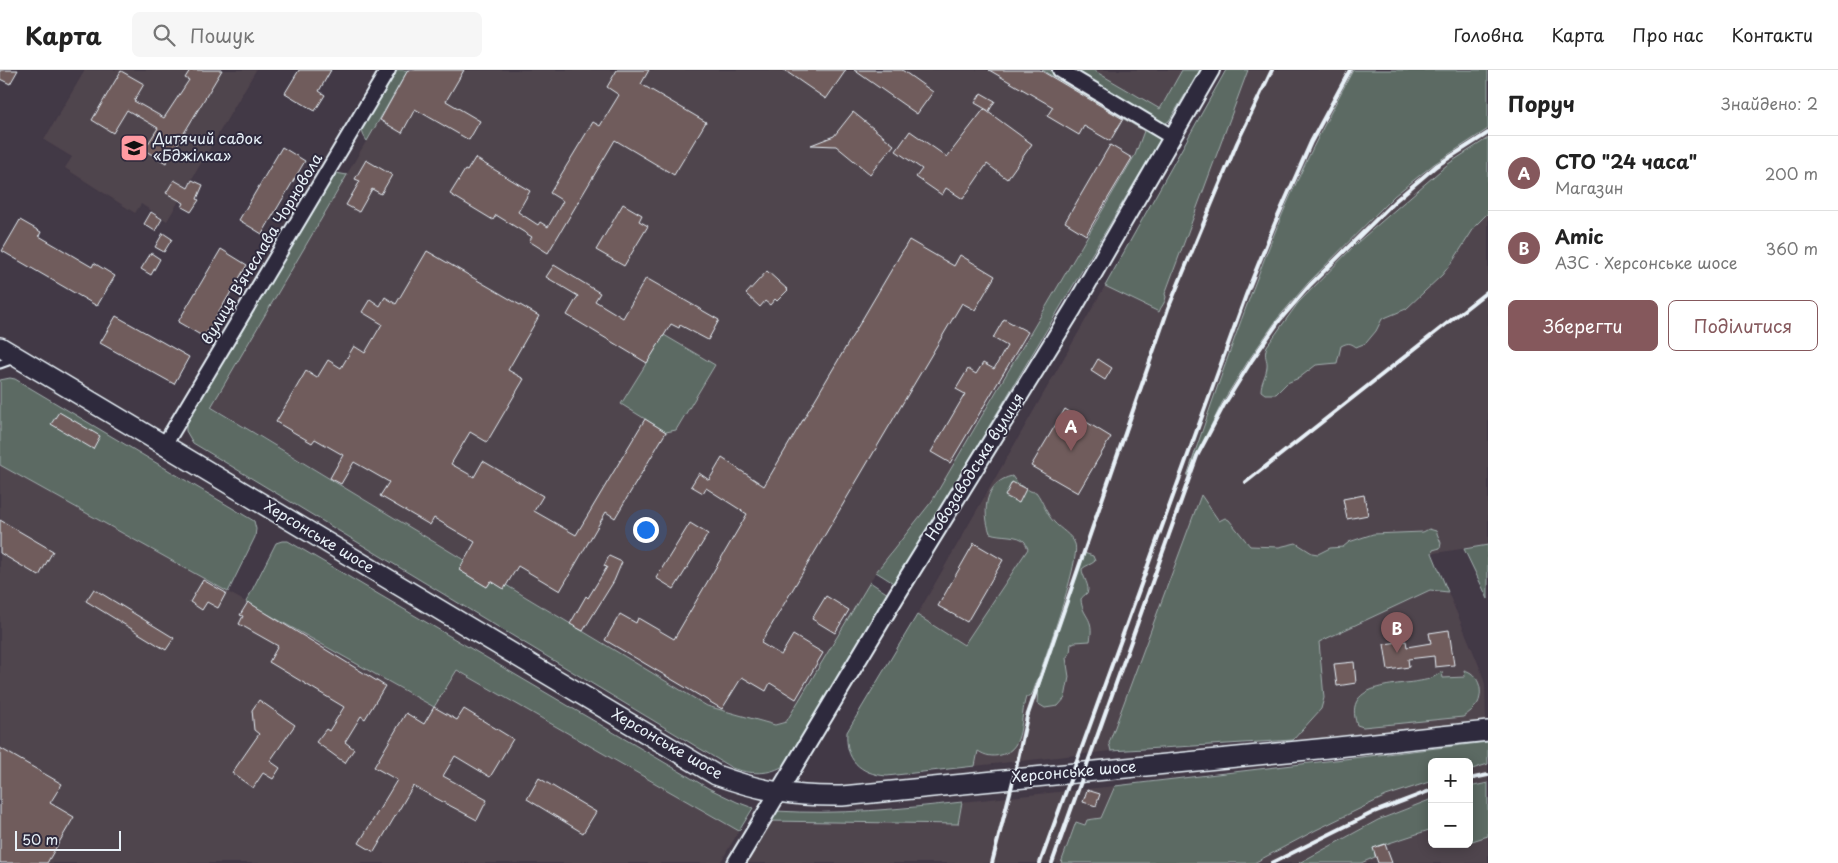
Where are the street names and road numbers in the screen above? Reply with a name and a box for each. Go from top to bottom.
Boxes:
street label: вулиця Вʼячеслава Чорновола [194,148,327,348]
street label: Новозаводська вулиця [919,388,1029,545]
street label: Херсонське шосе [260,494,379,578]
street label: Херсонське шосе [608,702,728,784]
street label: Херсонське шосе [1011,754,1137,787]

